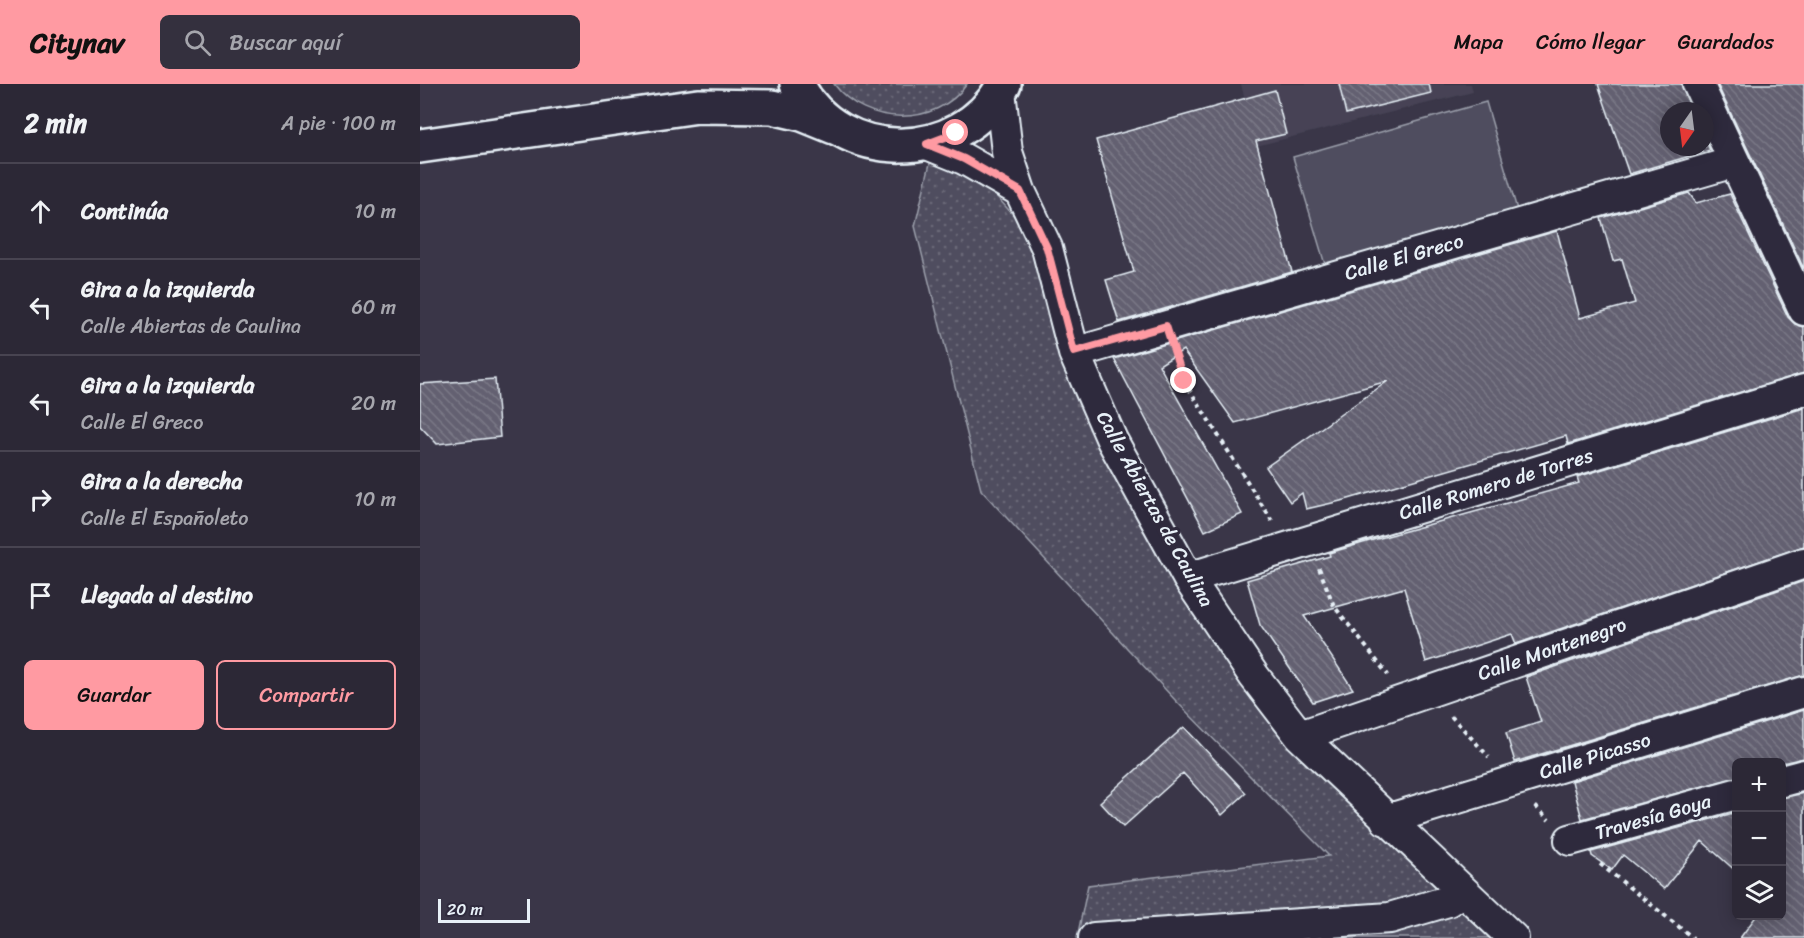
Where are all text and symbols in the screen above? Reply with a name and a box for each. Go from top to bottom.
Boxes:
search box [160,15,580,69]
text: Citynav [30,18,124,67]
text: Buscar aquí [229,23,341,62]
text: Mapa [1454,23,1503,61]
text: Cómo llegar [1536,23,1645,61]
text: Guardados [1678,23,1774,61]
icon: search [181,26,214,59]
text: 2 min [24,100,87,146]
north arrow [1660,102,1714,156]
text: A pie · 100 m [281,106,396,141]
route start [942,119,968,145]
text: Continúa [81,192,168,231]
text: 10 m [354,194,396,229]
icon: ahead [24,195,57,228]
street label: Calle El Greco [1340,223,1468,291]
text: Gira a la izquierda [81,270,254,309]
text: 60 m [351,290,396,325]
icon: left [24,291,57,324]
text: Calle Abiertas de Caulina [81,309,301,344]
text: Gira a la izquierda [81,366,254,405]
route end [1170,367,1196,393]
text: 20 m [351,386,396,421]
icon: left [24,387,57,420]
street label: Calle Abiertas de Caulina [1086,404,1224,614]
text: Calle El Greco [81,405,203,440]
street label: Calle Romero de Torres [1395,438,1598,530]
text: Gira a la derecha [81,462,242,501]
text: 10 m [354,482,396,517]
icon: right [24,483,57,516]
text: Calle El Españoleto [81,501,248,536]
text: Llegada al destino [81,576,253,615]
icon: arrive [24,579,57,612]
street label: Calle Montenegro [1473,607,1631,691]
button: Guardar [24,660,204,730]
button: Compartir [216,660,396,730]
street label: Calle Picasso [1535,722,1655,790]
map controls [1732,758,1786,920]
button: + [1732,758,1786,812]
street label: Travesía Goya [1591,783,1716,850]
button: − [1732,812,1786,866]
button: layers [1732,866,1786,920]
text: 20 m [447,895,483,924]
scale bar [438,896,530,924]

